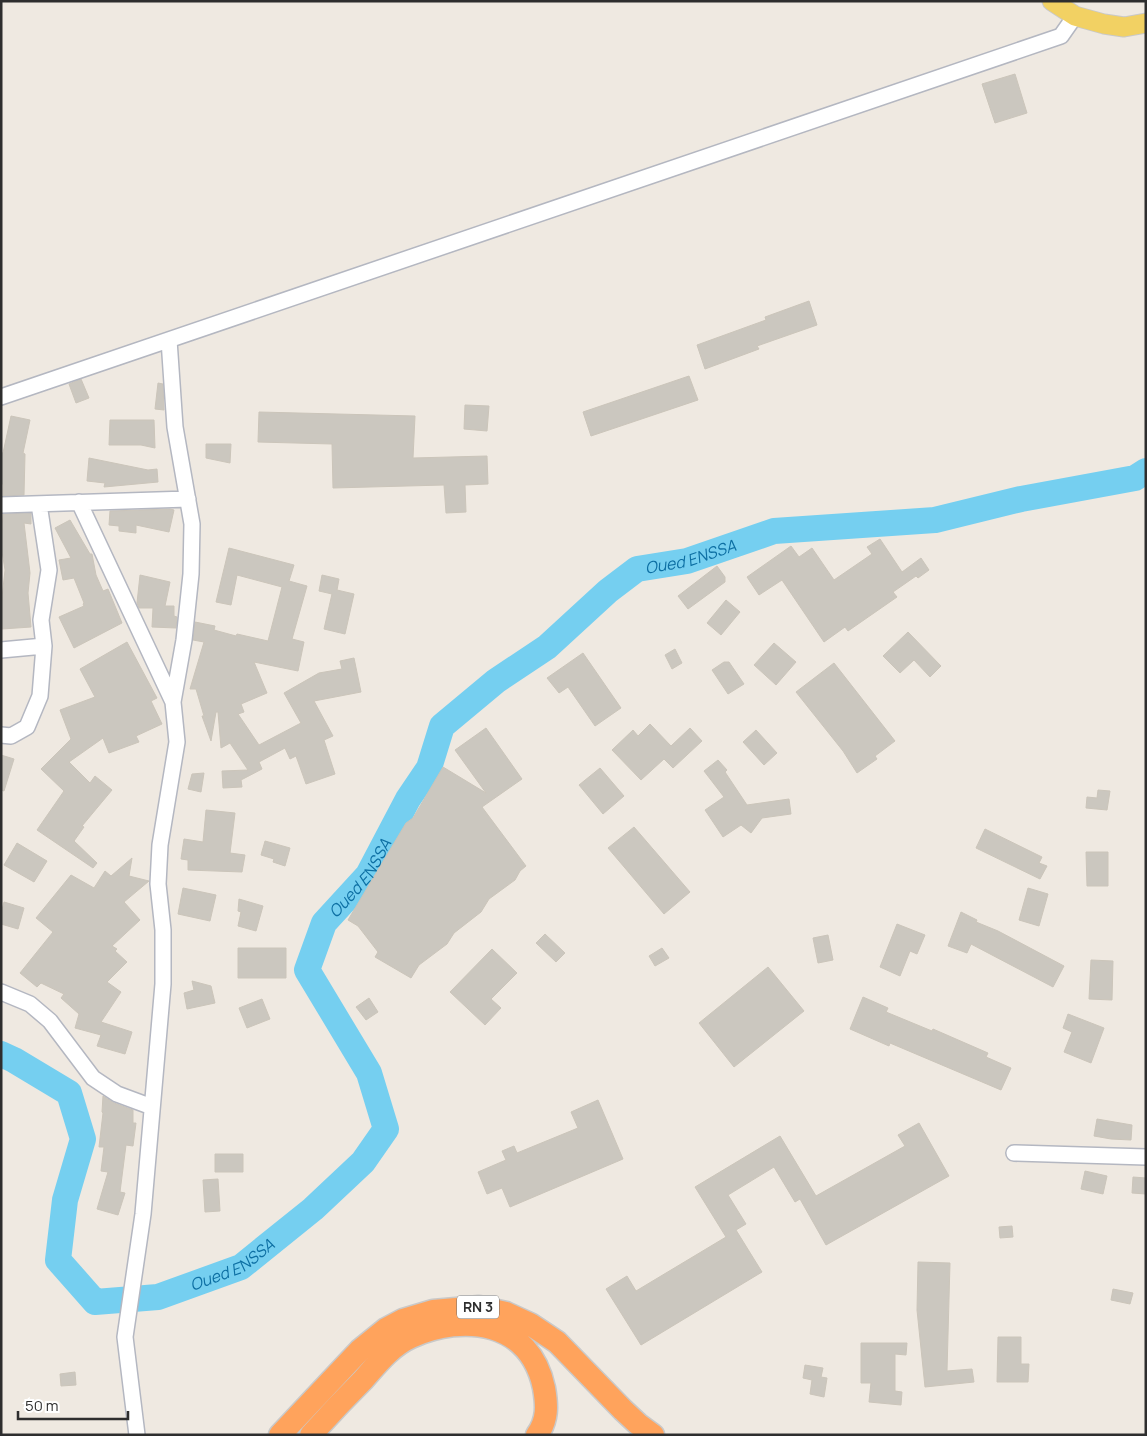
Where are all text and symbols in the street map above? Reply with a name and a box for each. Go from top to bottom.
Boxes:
water label: Oued ENSSA [643,534,739,579]
water label: Oued ENSSA [324,835,396,922]
water label: Oued ENSSA [187,1234,279,1296]
road number: RN 3 [457,1295,499,1318]
scale bar [18,1388,128,1420]
text: 50 m [25,1395,59,1416]

